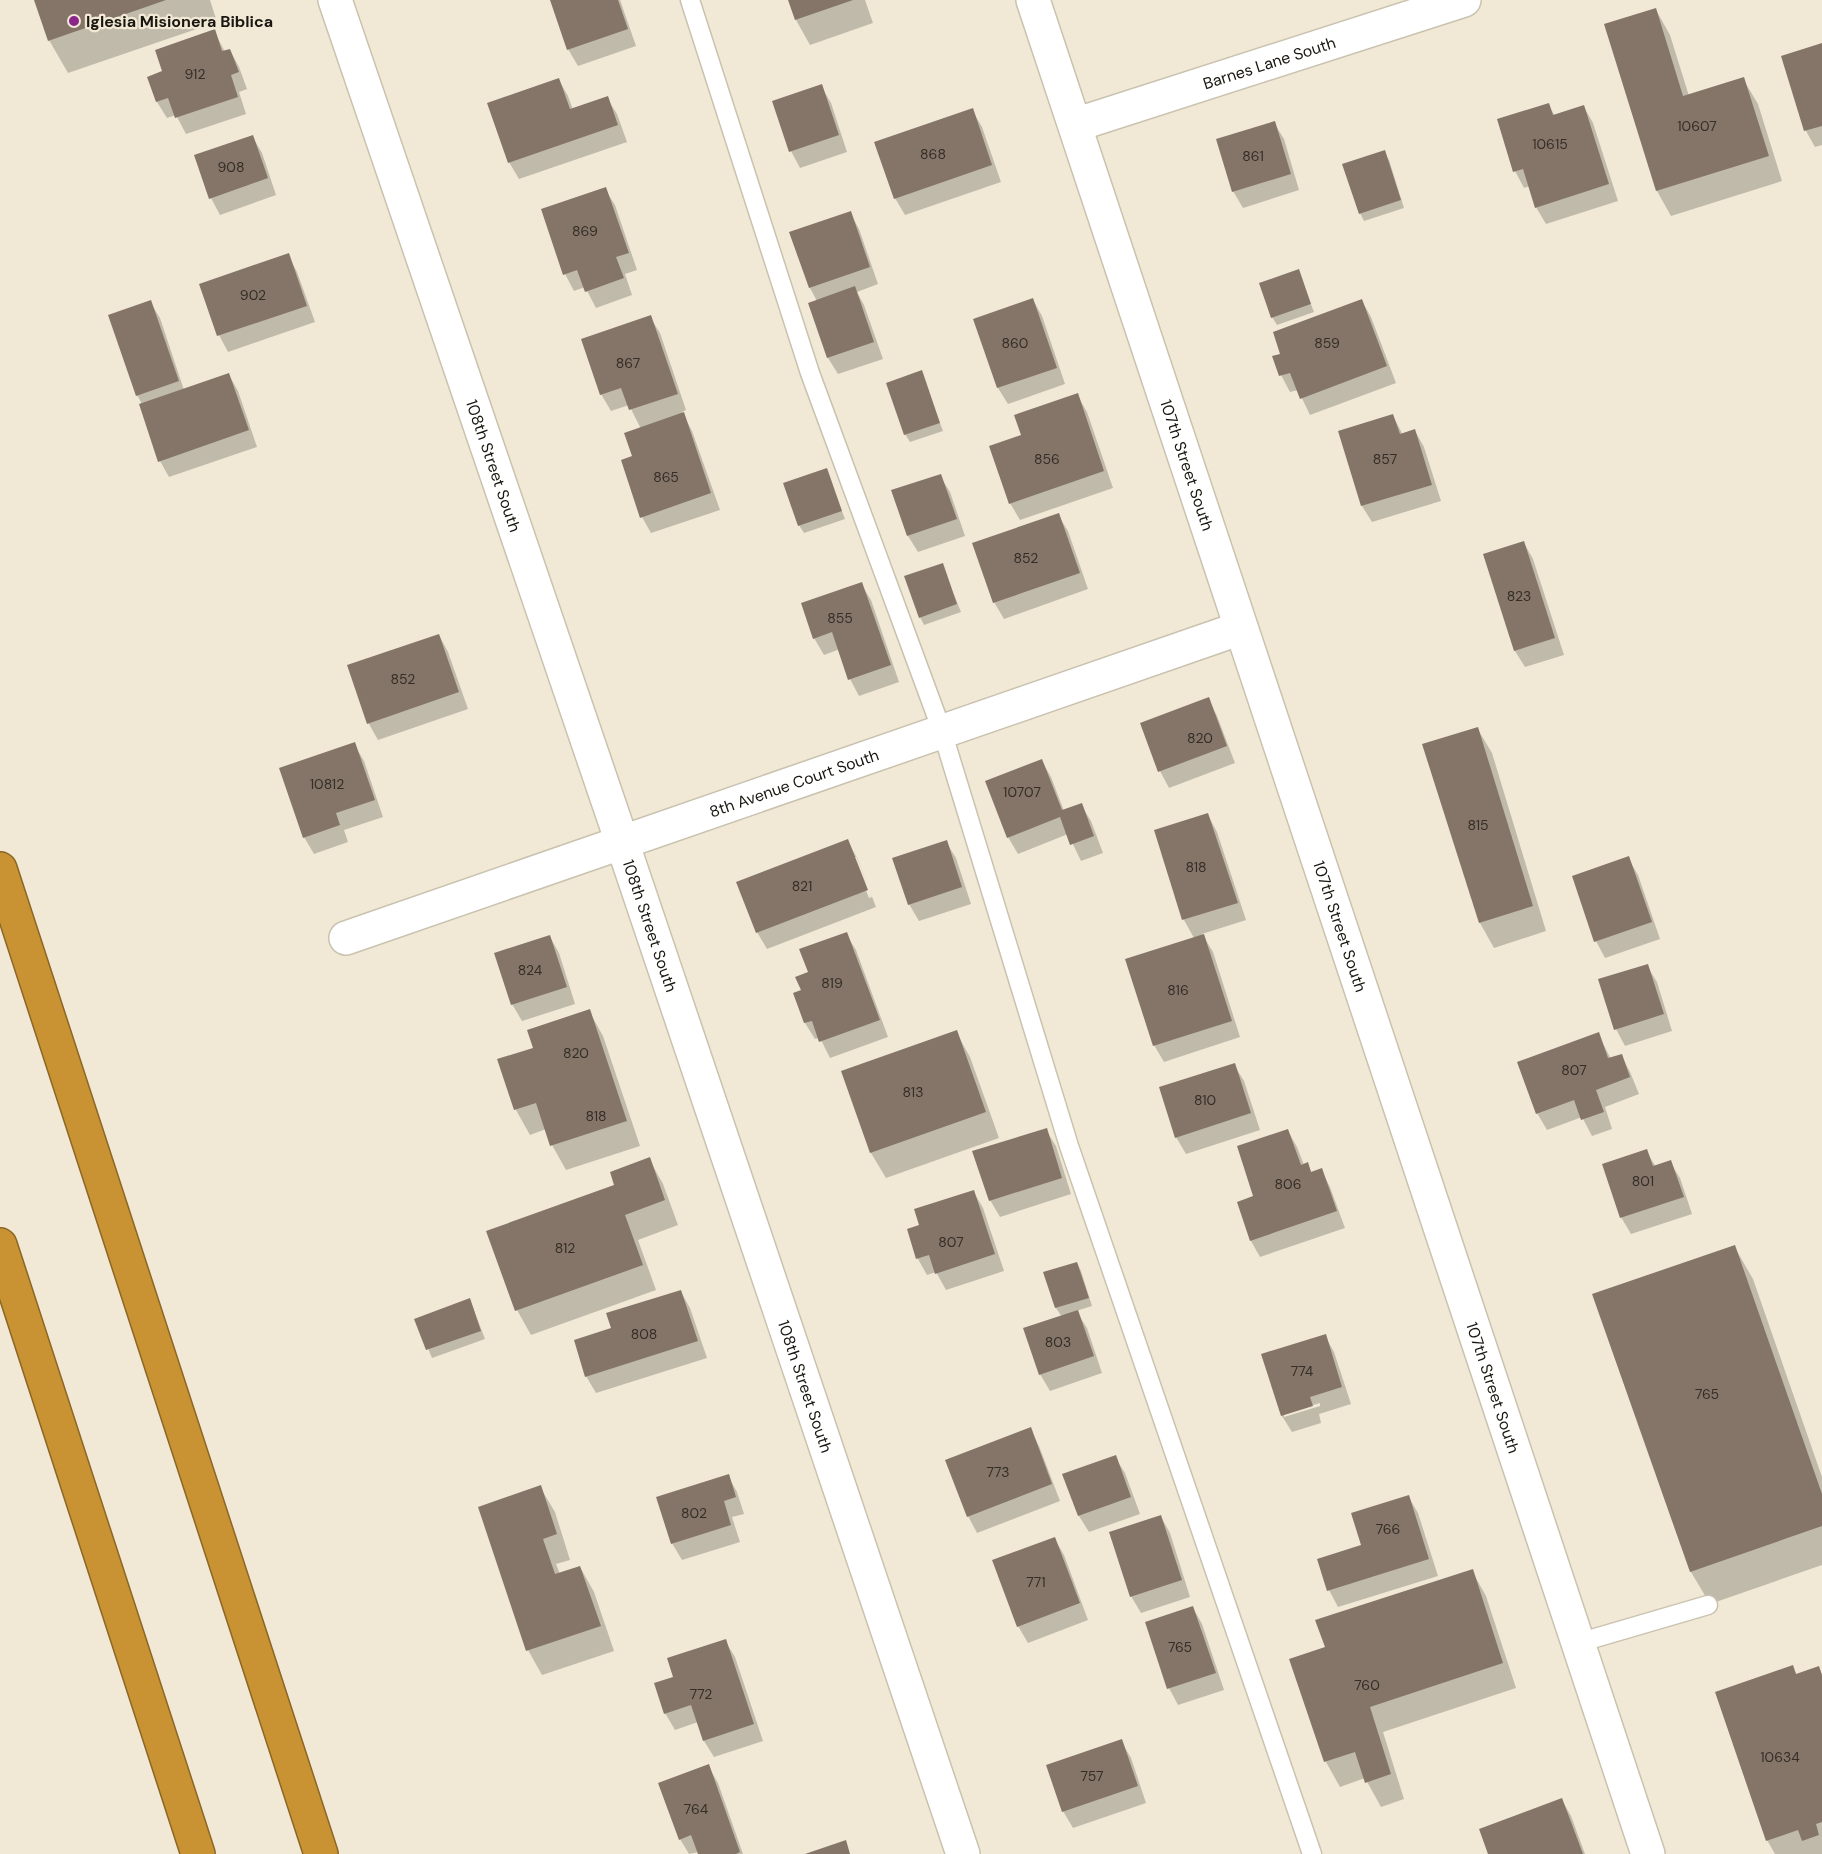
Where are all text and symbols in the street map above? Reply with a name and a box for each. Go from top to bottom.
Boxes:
place label: Iglesia Misionera Biblica [86,11,273,32]
marker: Iglesia Misionera Biblica [67,14,81,28]
street label: Barnes Lane South [1200,31,1338,94]
house number: 912 [185,65,206,83]
house number: 10607 [1677,117,1717,135]
house number: 10615 [1532,135,1568,153]
house number: 868 [920,145,946,163]
house number: 861 [1242,147,1264,165]
house number: 908 [218,158,244,176]
house number: 869 [572,222,598,240]
house number: 902 [240,286,266,304]
house number: 860 [1002,334,1028,352]
house number: 859 [1314,334,1340,352]
house number: 867 [616,354,640,372]
street label: 108th Street South [461,397,526,535]
street label: 107th Street South [1156,397,1219,533]
house number: 856 [1034,450,1060,468]
house number: 857 [1373,450,1397,468]
house number: 865 [653,468,679,486]
house number: 852 [1014,549,1038,567]
house number: 823 [1507,587,1531,605]
house number: 855 [827,609,853,627]
house number: 852 [391,670,415,688]
house number: 820 [1187,729,1213,747]
street label: 8th Avenue Court South [706,744,882,822]
house number: 10812 [310,775,344,793]
house number: 10707 [1003,783,1041,801]
house number: 815 [1467,816,1489,834]
street label: 108th Street South [618,857,682,995]
house number: 818 [1185,858,1207,876]
street label: 107th Street South [1309,858,1372,995]
house number: 821 [792,877,812,895]
house number: 824 [518,961,543,979]
house number: 819 [821,974,843,992]
house number: 816 [1167,981,1189,999]
house number: 820 [563,1044,589,1062]
house number: 807 [1561,1061,1587,1079]
house number: 813 [903,1083,923,1101]
house number: 810 [1194,1091,1216,1109]
house number: 818 [585,1107,607,1125]
house number: 801 [1632,1172,1654,1190]
house number: 806 [1275,1175,1301,1193]
house number: 807 [938,1233,964,1251]
house number: 812 [555,1239,575,1257]
street label: 108th Street South [773,1317,837,1455]
street label: 107th Street South [1462,1319,1525,1456]
house number: 808 [631,1325,657,1343]
house number: 803 [1045,1333,1071,1351]
house number: 774 [1291,1362,1314,1380]
house number: 765 [1695,1385,1719,1403]
house number: 773 [987,1463,1009,1481]
house number: 802 [681,1504,707,1522]
house number: 766 [1376,1520,1400,1538]
house number: 771 [1026,1573,1046,1591]
house number: 765 [1168,1638,1192,1656]
house number: 760 [1354,1676,1380,1694]
house number: 772 [690,1685,712,1703]
house number: 10634 [1760,1748,1800,1766]
house number: 757 [1081,1767,1103,1785]
house number: 764 [684,1800,709,1818]

